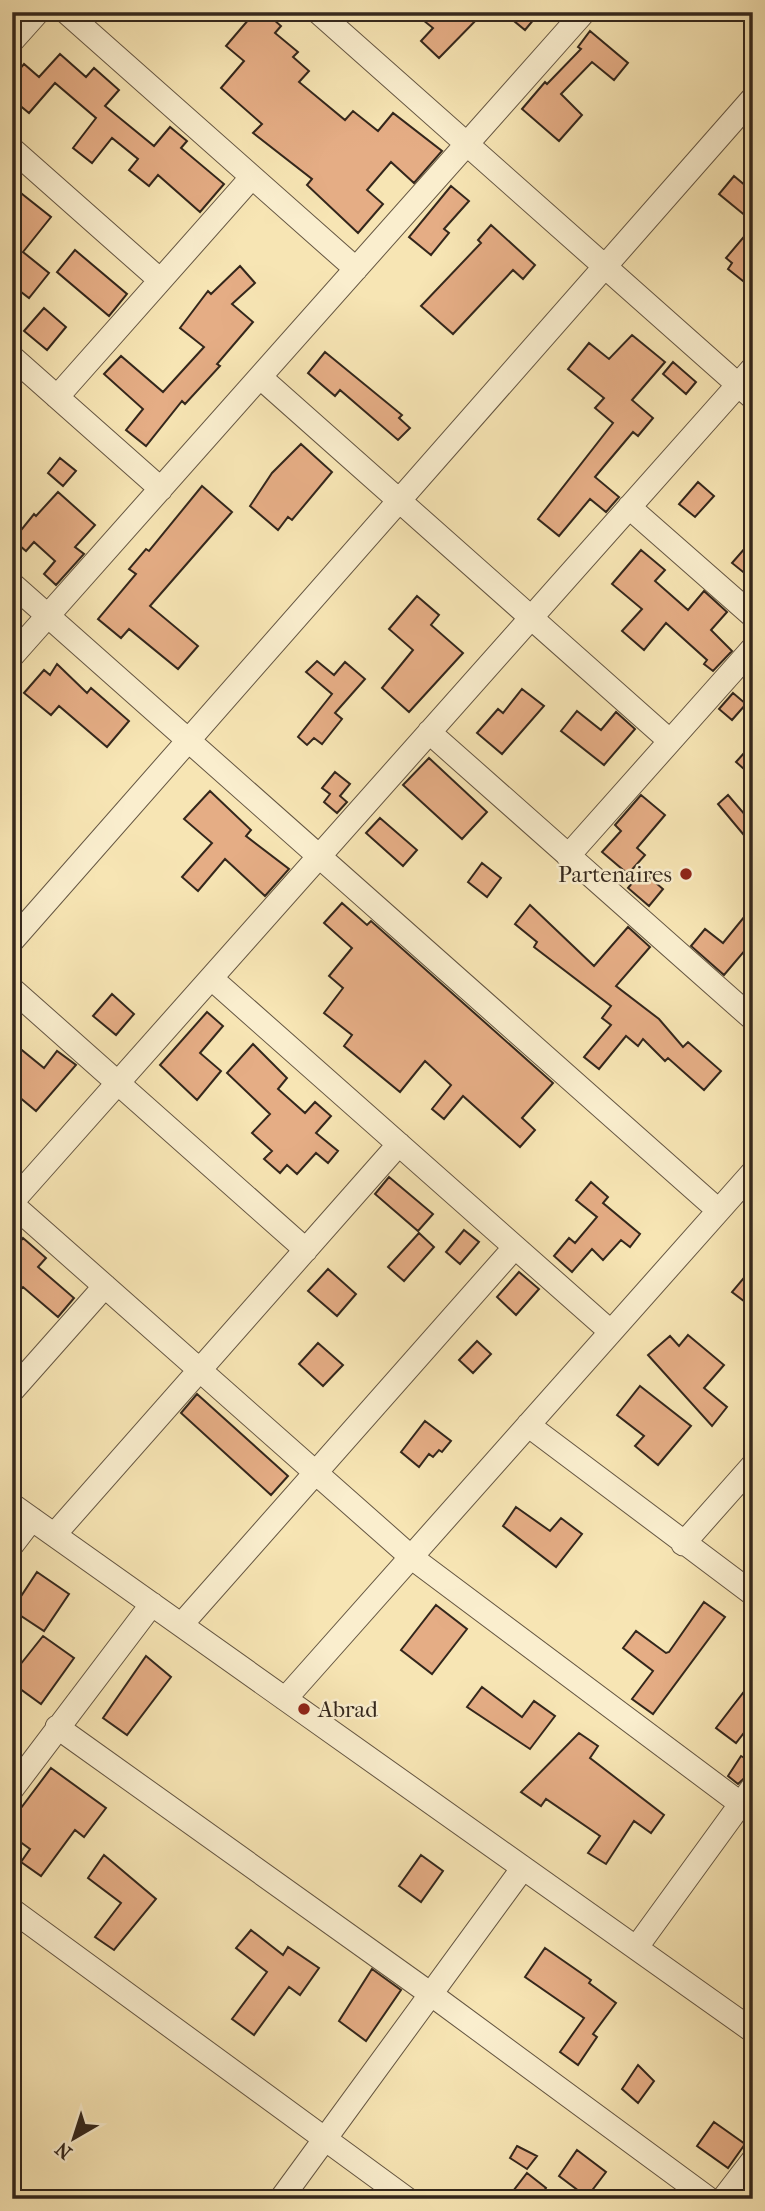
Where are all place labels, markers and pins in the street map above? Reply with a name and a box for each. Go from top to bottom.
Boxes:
place label: Partenaires [558,861,672,888]
marker: Partenaires [678,866,694,882]
place label: Abrad [317,1696,378,1723]
marker: Abrad [296,1701,312,1717]

